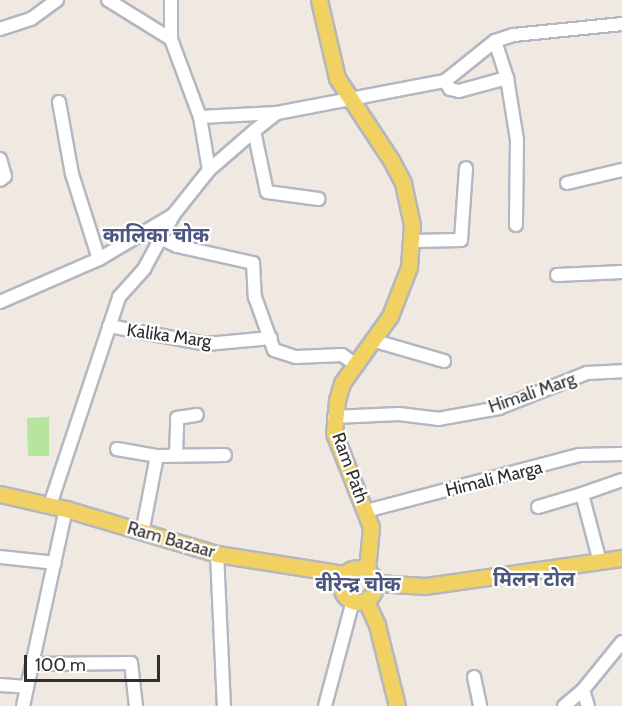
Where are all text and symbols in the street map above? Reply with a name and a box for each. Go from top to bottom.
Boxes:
district label: कालिका चोक [103,223,209,247]
street label: Kalika Marg [125,319,213,353]
street label: Himali Marg [486,368,578,418]
street label: Ram Path [327,430,373,506]
street label: Himali Marga [443,457,545,501]
street label: Ram Bazaar [125,517,217,563]
district label: मिलन टोल [493,567,575,591]
district label: वीरेन्द्र चोक [315,572,401,596]
scale bar [27,643,164,681]
text: 100 m [35,654,86,676]

